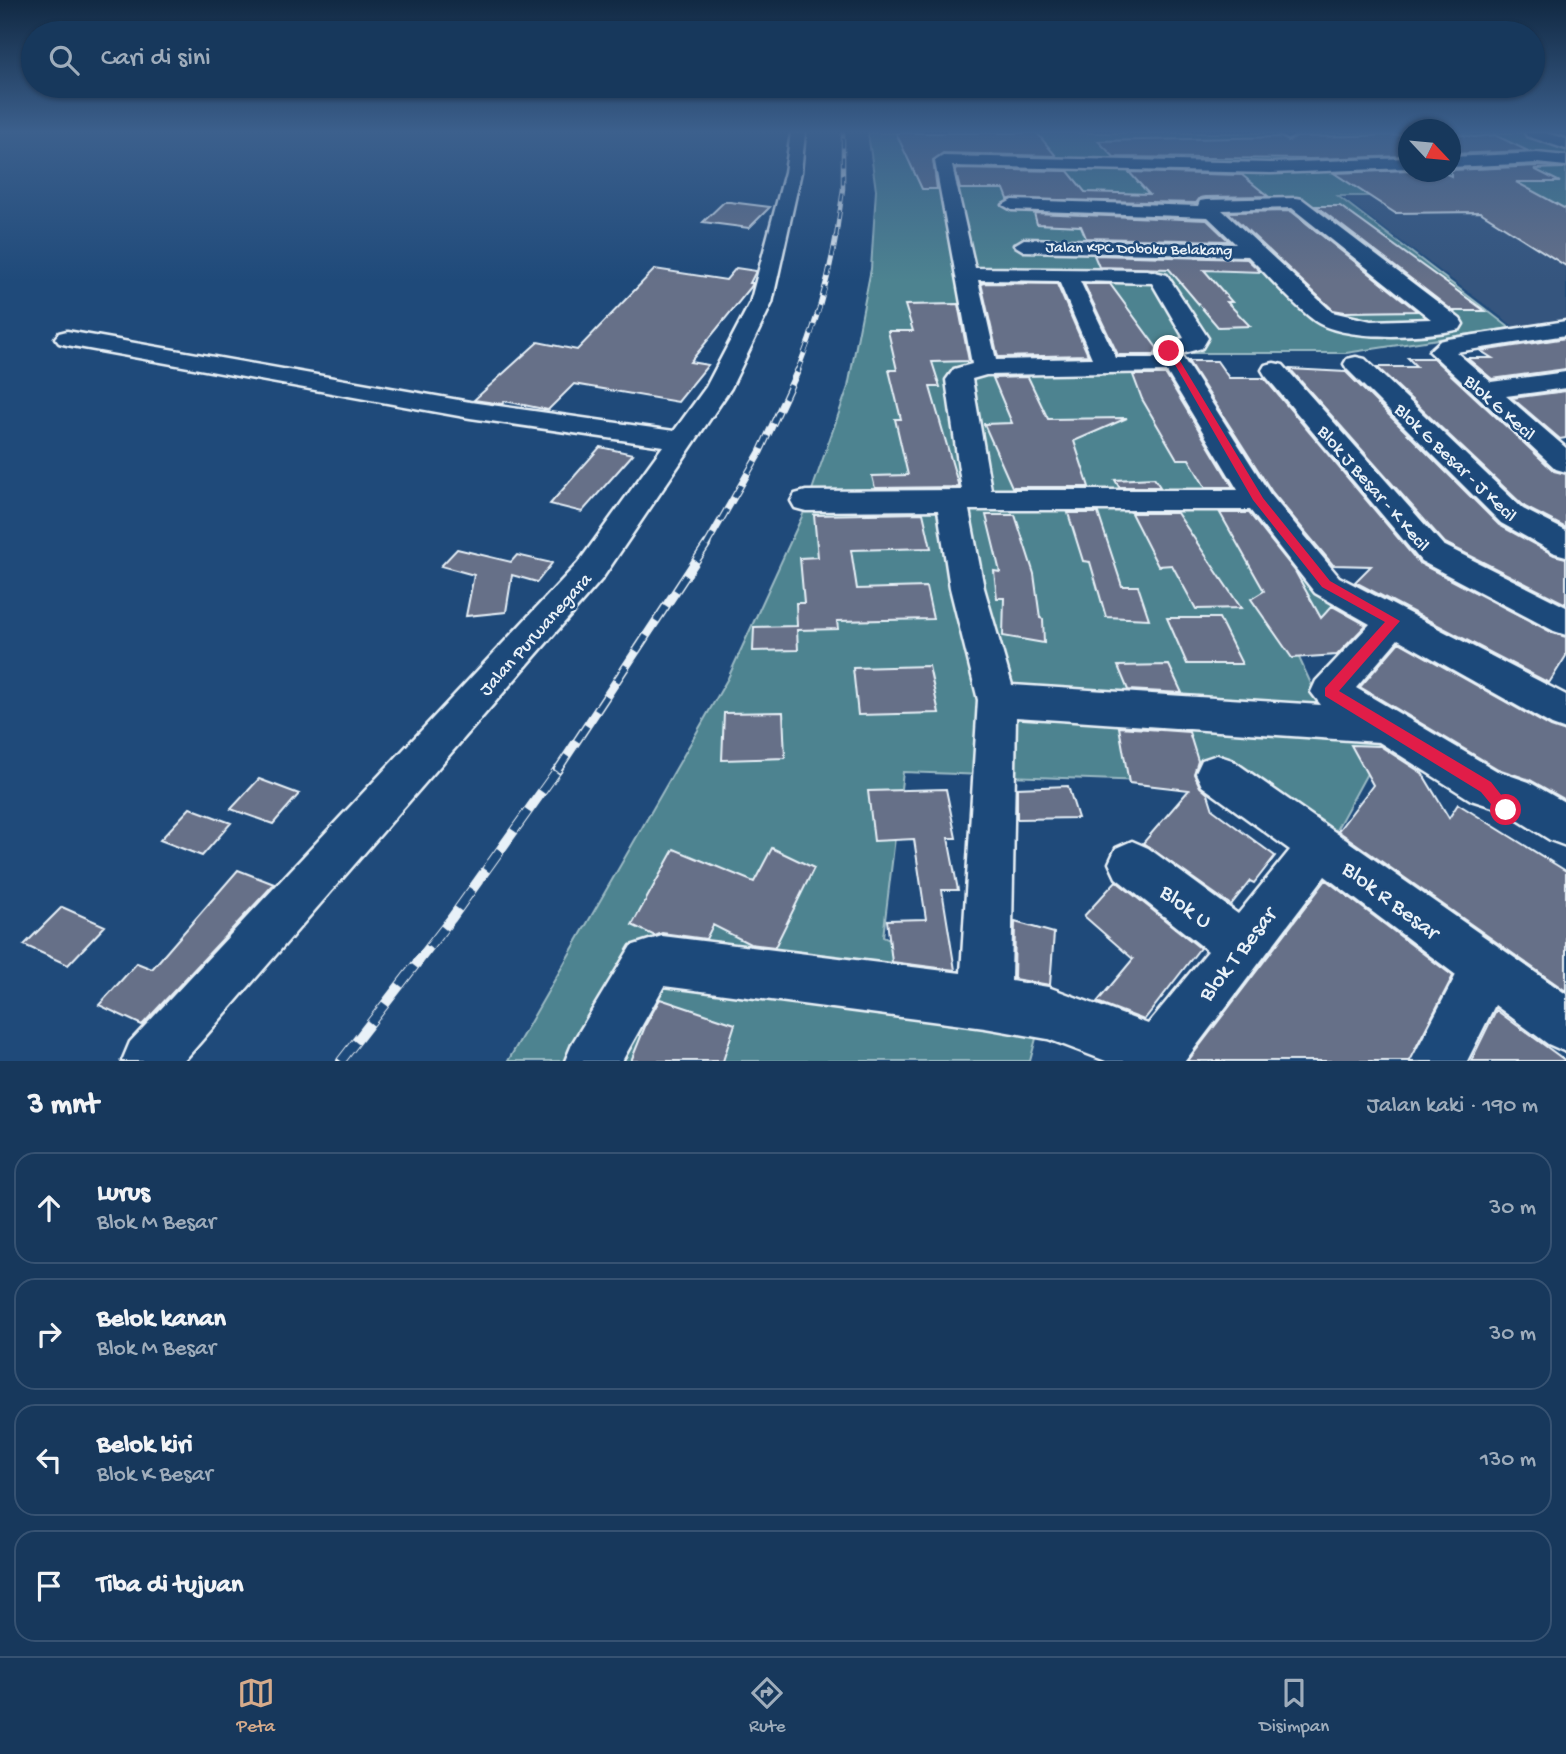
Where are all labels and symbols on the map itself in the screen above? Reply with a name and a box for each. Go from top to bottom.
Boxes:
north arrow [1398,119,1461,182]
street label: Jalan KPC Doboku Belakang [1045,239,1232,262]
route end [1153,335,1184,366]
street label: Blok G Kecil [1457,370,1539,447]
street label: Blok G Besar - J Kecil [1388,398,1521,528]
street label: Blok J Besar - K Kecil [1311,421,1434,557]
street label: Jalan Purwanegara [475,568,599,702]
route start [1490,794,1521,825]
street label: Blok R Besar [1335,856,1445,948]
street label: Blok U [1153,879,1216,936]
street label: Blok T Besar [1193,901,1285,1008]

